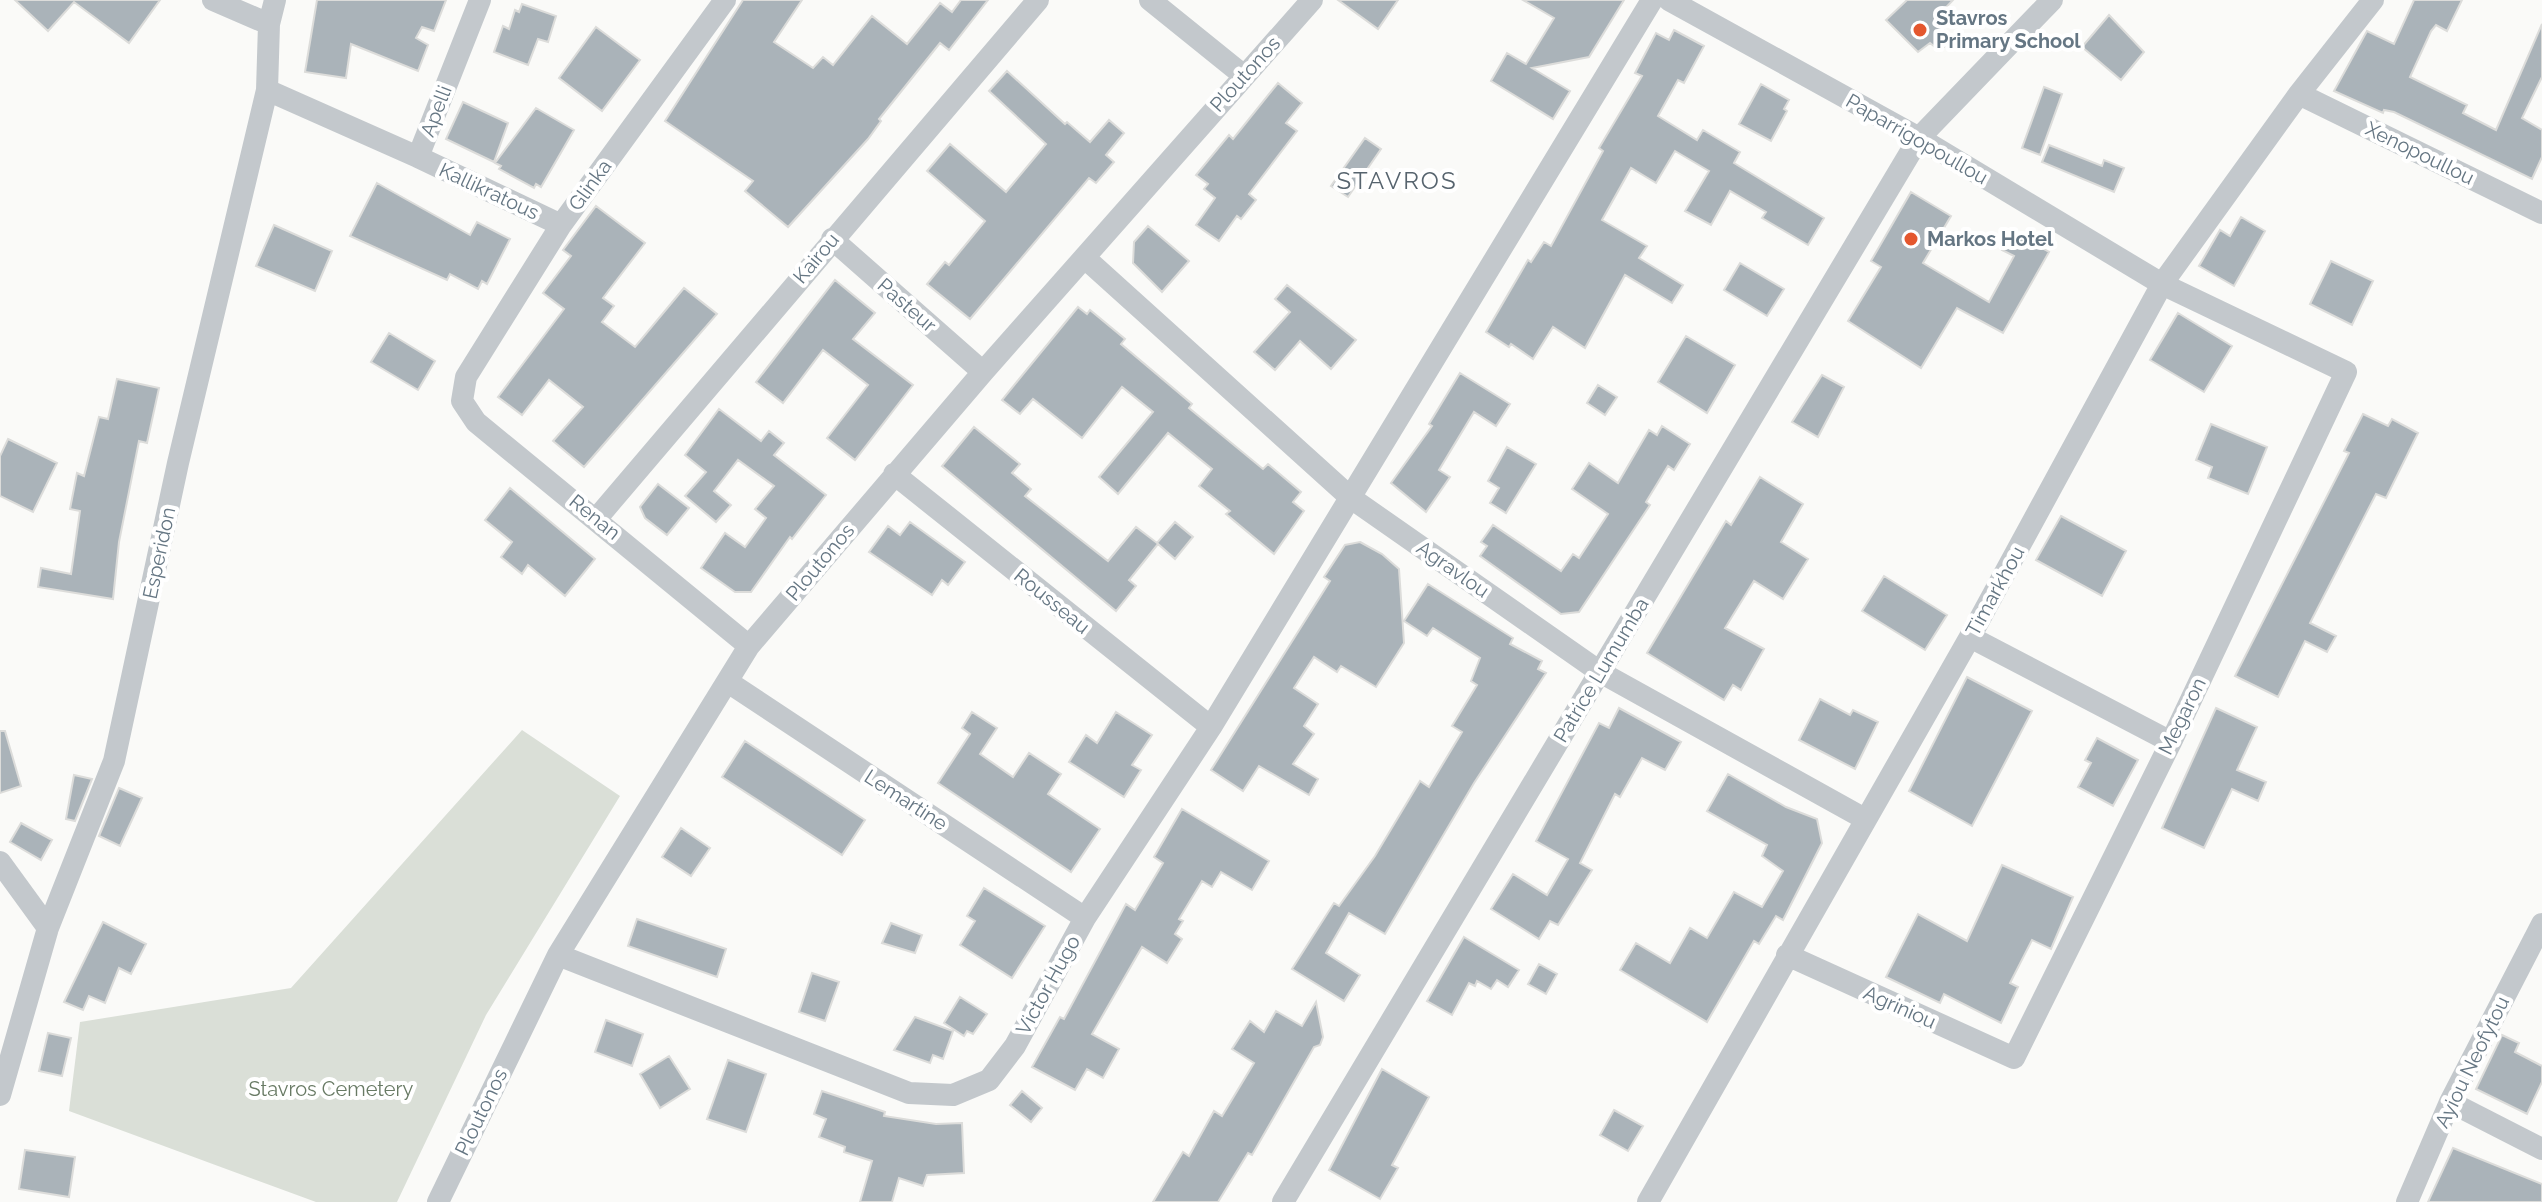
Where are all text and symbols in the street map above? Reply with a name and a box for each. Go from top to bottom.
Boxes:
place label: Stavros Primary School [1936,6,2081,53]
marker: Stavros Primary School [1911,21,1929,39]
street label: Ploutonos [1205,31,1285,117]
street label: Apelli [415,82,457,140]
street label: Paparrigopoullou [1842,89,1992,189]
street label: Xenopoullou [2362,116,2478,190]
street label: Glinka [563,155,617,215]
street label: Kallikratous [435,157,543,225]
district label: STAVROS [1337,166,1457,195]
place label: Markos Hotel [1927,227,2054,251]
street label: Kairou [788,228,844,288]
marker: Markos Hotel [1902,230,1920,248]
street label: Pasteur [873,273,941,337]
street label: Renan [565,489,625,545]
street label: Esperidon [138,505,180,601]
street label: Ploutonos [781,519,859,605]
street label: Agravlou [1412,535,1494,603]
street label: Timarkhou [1961,542,2029,640]
street label: Rousseau [1009,563,1095,639]
street label: Patrice Lumumba [1548,593,1654,747]
street label: Megaron [2153,674,2211,758]
street label: Lemartine [860,764,952,836]
street label: Victor Hugo [1011,931,1085,1039]
street label: Agriniou [1860,980,1940,1034]
street label: Ayiou Neofytou [2430,992,2514,1132]
street label: Ploutonos [450,1065,512,1159]
park label: Stavros Cemetery [249,1077,414,1101]

